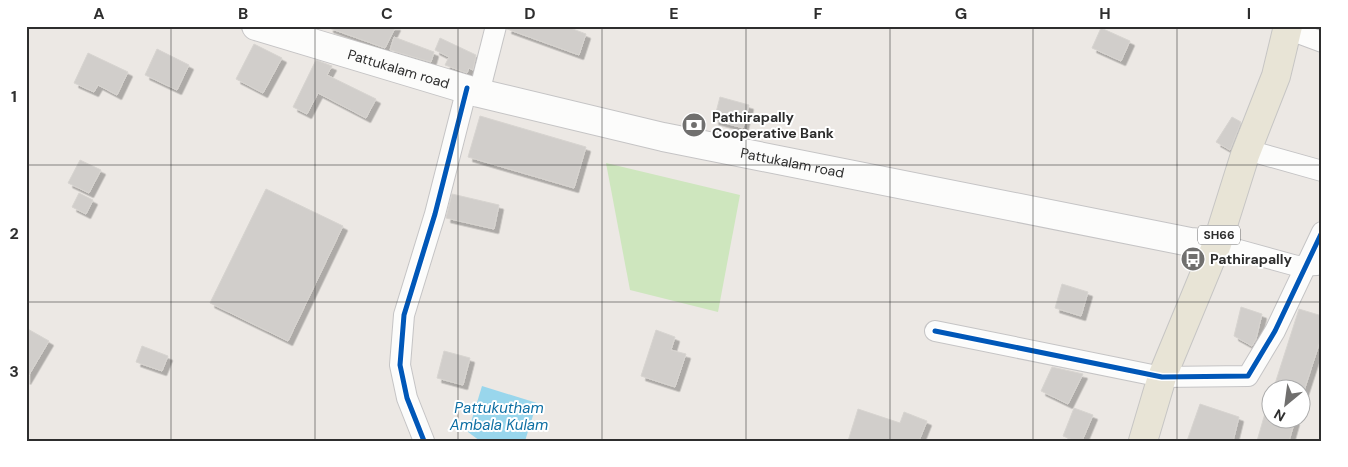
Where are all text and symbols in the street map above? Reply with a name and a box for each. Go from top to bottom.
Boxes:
text: A [93,3,105,24]
text: B [238,3,248,24]
text: C [381,3,393,24]
text: D [524,3,536,24]
text: E [669,3,679,24]
text: F [814,3,823,24]
text: G [955,3,967,24]
text: H [1099,3,1111,24]
text: I [1247,3,1251,24]
street label: Pattukalam road [346,45,452,93]
text: 1 [11,86,17,107]
place label: Pathirapally Cooperative Bank [712,108,834,142]
bank icon: Pathirapally Cooperative Bank [681,112,707,138]
street label: Pattukalam road [739,144,846,182]
text: 2 [9,223,19,244]
road number: SH66 [1198,226,1240,244]
bus stop icon: Pathirapally [1180,246,1206,272]
place label: Pathirapally [1210,250,1293,268]
text: 3 [9,361,19,382]
north arrow [1260,380,1310,430]
water label: Pattukutham Ambala Kulam [449,398,548,435]
text: N [1271,405,1289,426]

